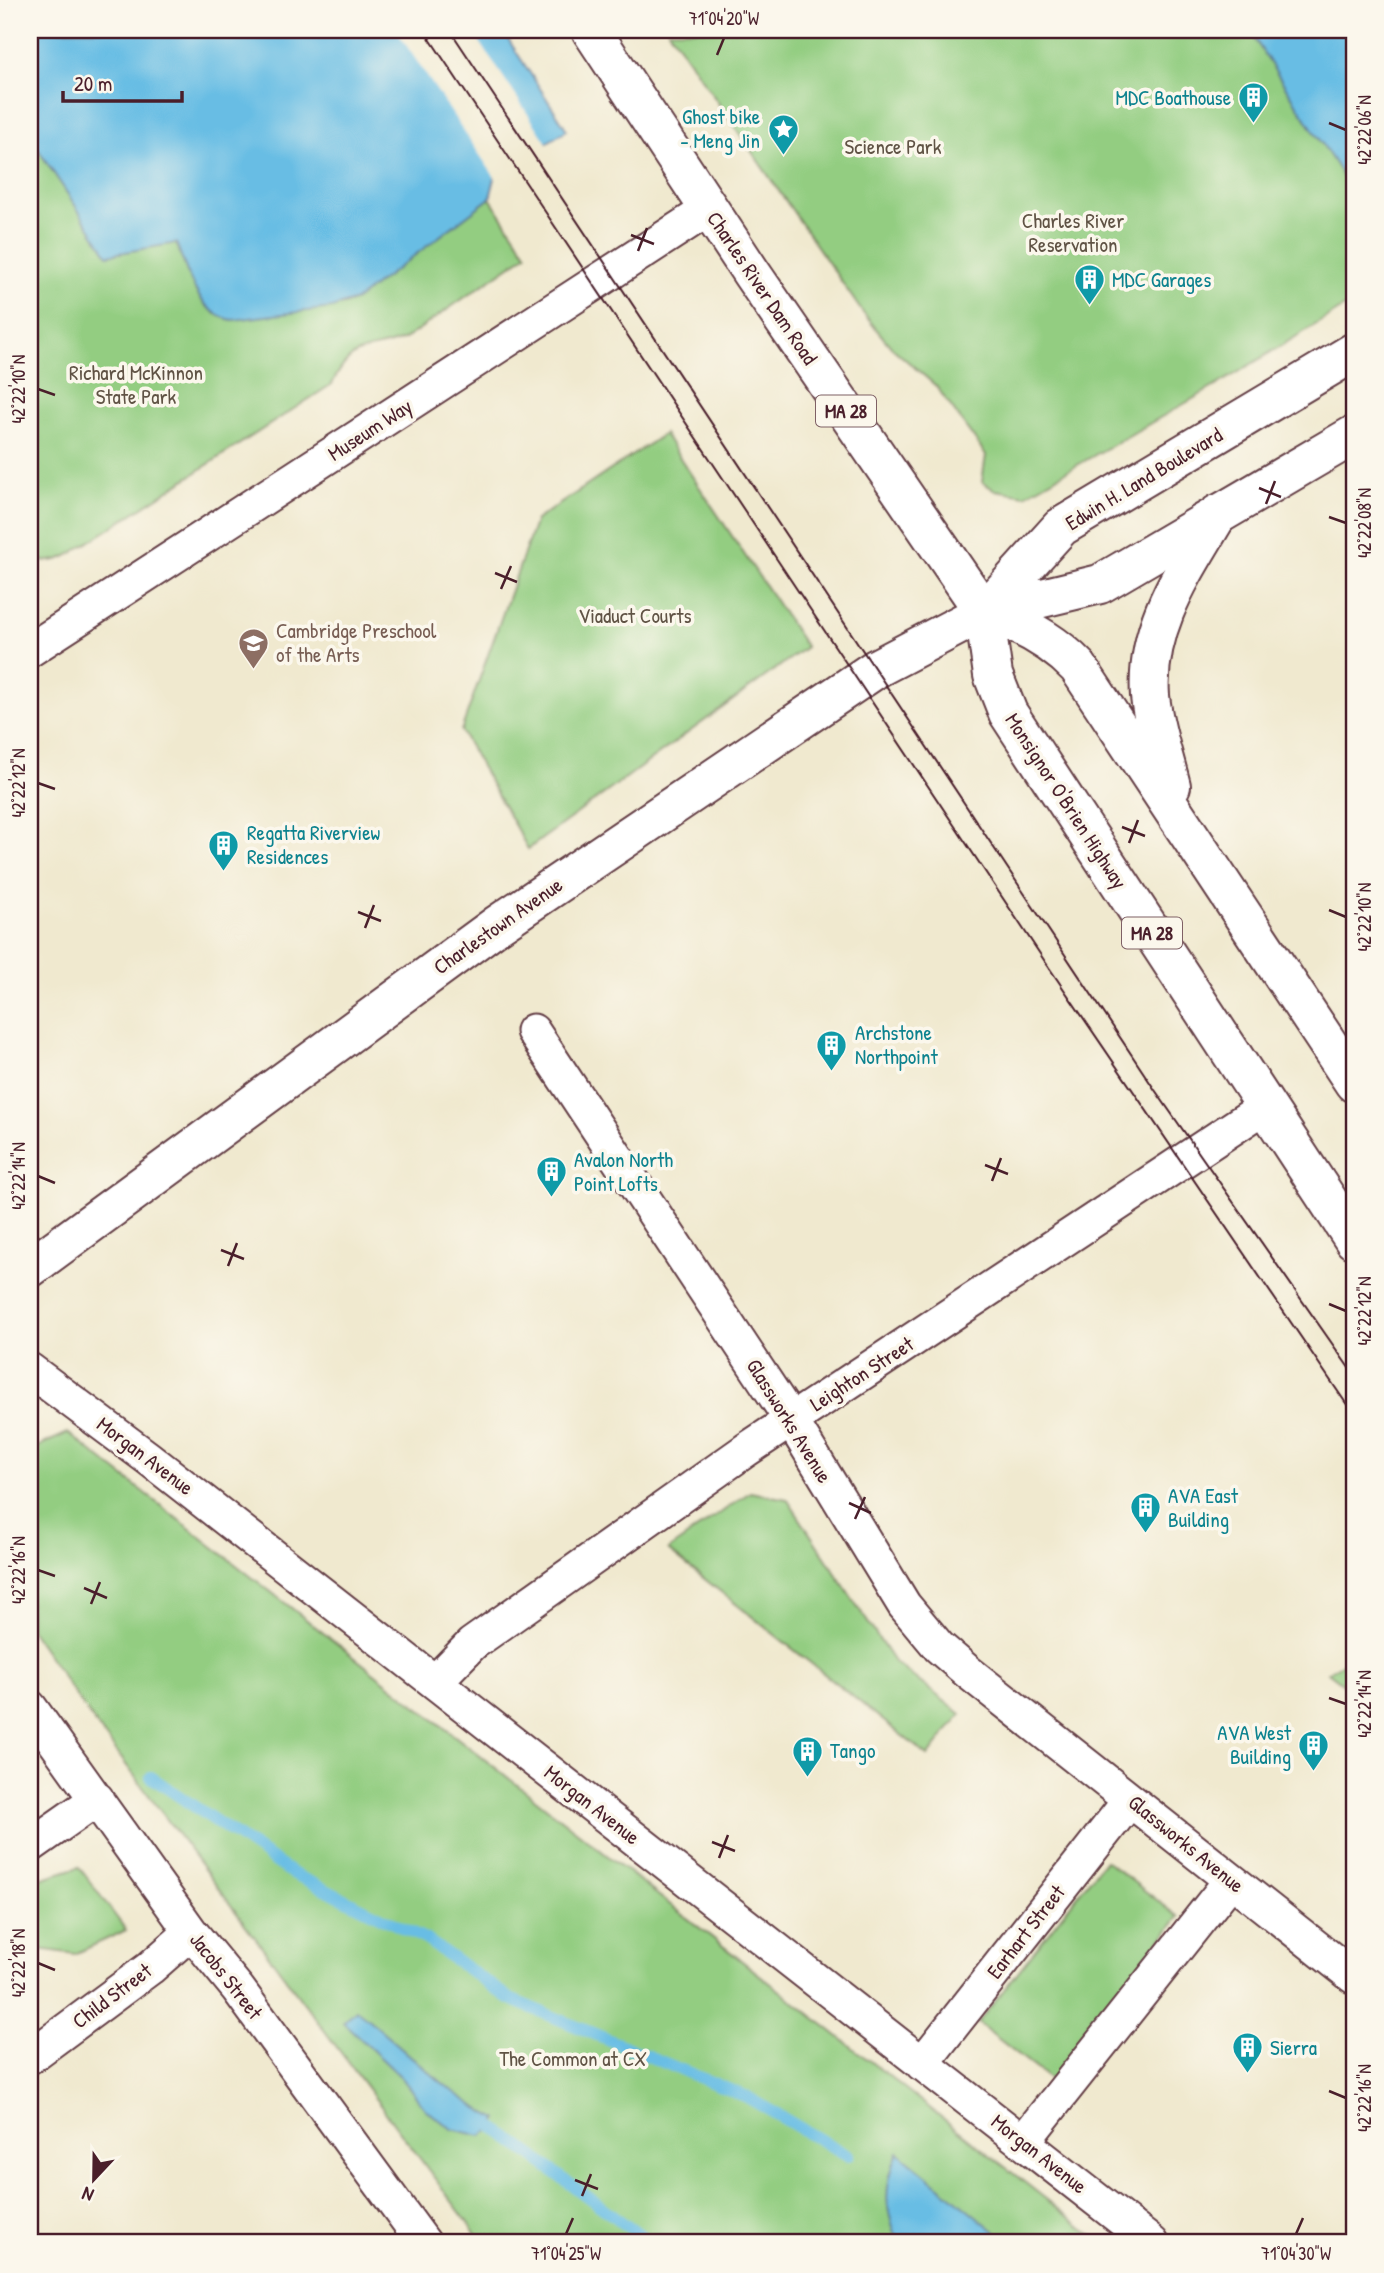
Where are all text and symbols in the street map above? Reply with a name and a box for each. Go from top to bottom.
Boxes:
text: 71°04'20"W [689,6,759,31]
scale bar [63,60,182,104]
text: 20 m [74,69,112,98]
building icon: MDC Boathouse [1237,81,1271,125]
place label: MDC Boathouse [1116,83,1231,112]
text: 42°22'06"N [1352,95,1377,165]
place label: Ghost bike - Meng Jin [680,102,760,155]
place icon: Ghost bike - Meng Jin [766,112,800,156]
park label: Science Park [845,132,942,161]
street label: Charles River Dam Road [700,205,825,370]
park label: Charles River Reservation [1022,206,1124,259]
building icon: MDC Garages [1072,263,1106,307]
place label: MDC Garages [1112,265,1211,294]
text: 42°22'10"N [6,355,31,423]
park label: Richard McKinnon State Park [69,358,203,411]
street label: Museum Way [322,392,418,468]
road number: MA 28 [816,396,876,426]
street label: Edwin H. Land Boulevard [1060,420,1228,537]
text: 42°22'08"N [1352,488,1377,558]
park label: Viaduct Courts [578,601,692,630]
place label: Cambridge Preschool of the Arts [276,616,437,669]
school or university icon: Cambridge Preschool of the Arts [236,626,270,670]
street label: Monsignor O'Brien Highway [999,707,1134,894]
text: 42°22'12"N [6,748,31,818]
place label: Regatta Riverview Residences [247,818,381,871]
building icon: Regatta Riverview Residences [207,828,241,872]
street label: Charlestown Avenue [427,870,568,981]
text: 42°22'10"N [1352,883,1377,951]
road number: MA 28 [1122,917,1182,948]
place label: Archstone Northpoint [855,1018,938,1071]
building icon: Archstone Northpoint [815,1028,849,1072]
text: 42°22'14"N [6,1142,31,1210]
place label: Avalon North Point Lofts [574,1145,673,1198]
building icon: Avalon North Point Lofts [534,1155,568,1199]
text: 42°22'12"N [1352,1276,1377,1346]
street label: Leighton Street [804,1329,920,1418]
street label: Glassworks Avenue [740,1353,839,1488]
street label: Morgan Avenue [91,1410,200,1502]
place label: AVA East Building [1168,1481,1239,1534]
building icon: AVA East Building [1128,1491,1162,1535]
text: 42°22'16"N [6,1536,31,1604]
text: 42°22'14"N [1352,1670,1377,1738]
place label: AVA West Building [1217,1718,1292,1771]
building icon: AVA West Building [1297,1728,1331,1772]
building icon: Tango [790,1734,824,1778]
place label: Tango [830,1736,875,1765]
street label: Morgan Avenue [538,1758,646,1851]
street label: Glassworks Avenue [1122,1788,1250,1899]
street label: Earhart Street [980,1878,1072,1985]
street label: Jacobs Street [183,1926,270,2026]
text: 42°22'18"N [6,1929,31,1997]
street label: Child Street [66,1956,158,2035]
building icon: Sierra [1230,2031,1264,2075]
place label: Sierra [1270,2033,1317,2062]
park label: The Common at CX [499,2044,647,2073]
text: 42°22'16"N [1352,2064,1377,2132]
street label: Morgan Avenue [985,2107,1093,2200]
north arrow [60,2144,130,2214]
text: N [78,2181,97,2209]
text: 71°04'25"W [531,2241,601,2266]
text: 71°04'30"W [1261,2241,1331,2266]

